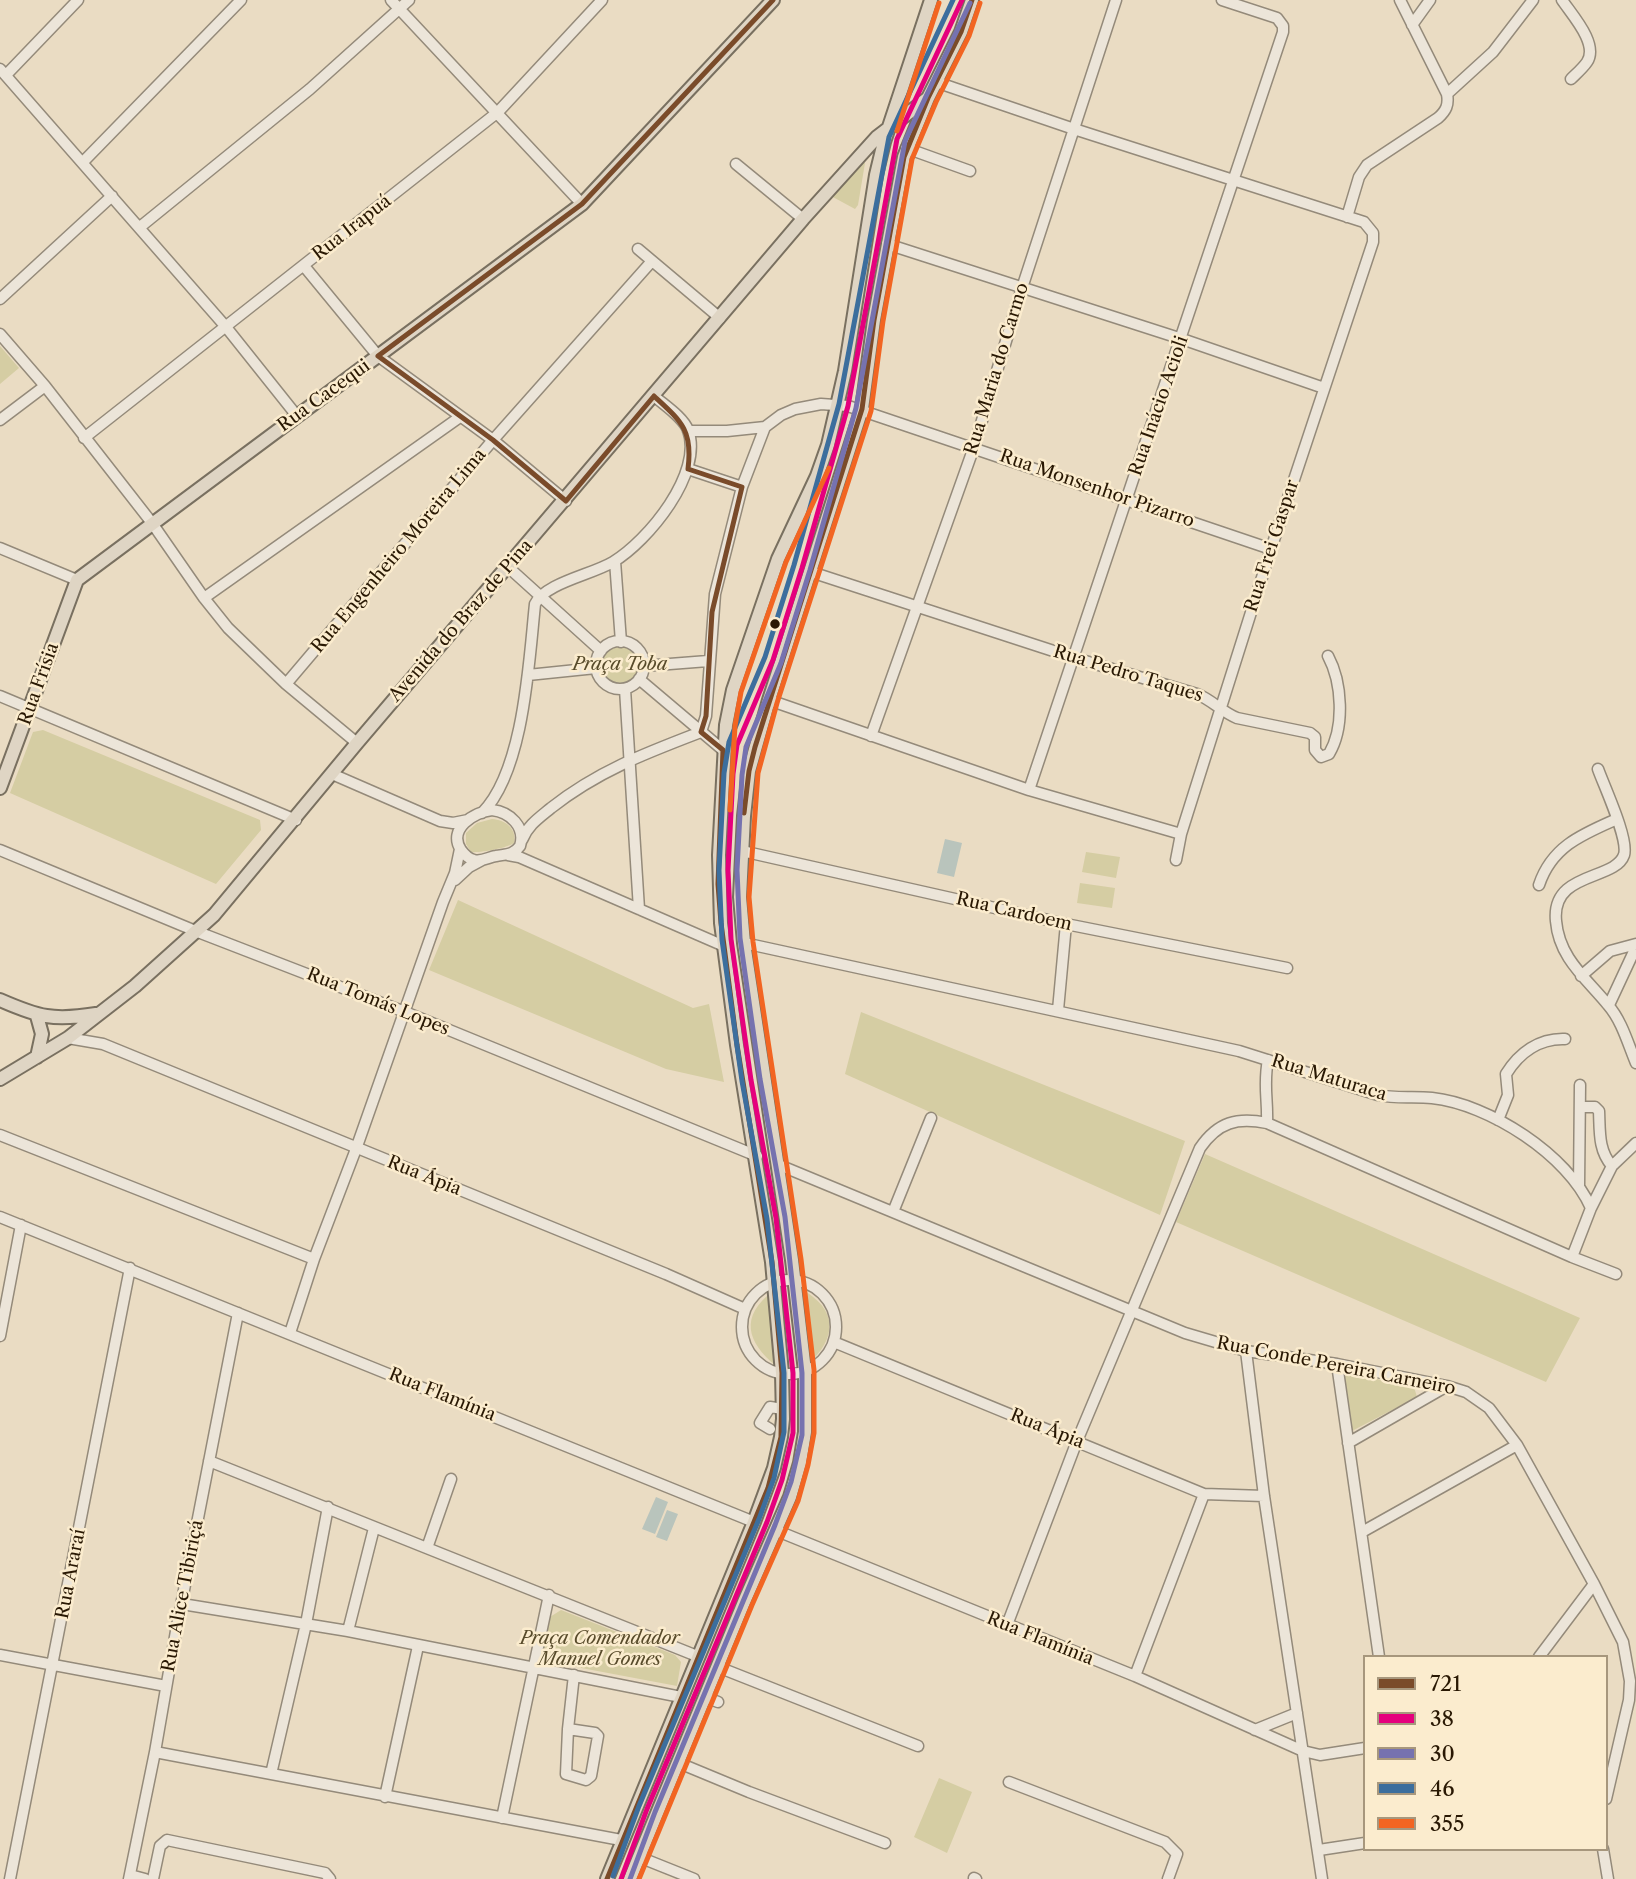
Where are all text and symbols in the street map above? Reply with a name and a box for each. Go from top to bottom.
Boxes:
street label: Rua Irapuá [308,191,396,265]
street label: Rua Maria do Carmo [961,280,1033,458]
street label: Rua Inácio Acioli [1125,333,1193,479]
street label: Rua Cacequi [274,355,374,437]
street label: Rua Engenheiro Moreira Lima [307,444,491,658]
street label: Rua Monsenhor Pizarro [997,445,1197,533]
street label: Rua Frei Gaspar [1240,477,1304,615]
street label: Avenida do Braz de Pina [385,535,537,707]
unlabelled marker [768,617,782,631]
street label: Rua Frísia [14,640,64,728]
street label: Rua Pedro Taques [1051,641,1205,707]
park label: Praça Toba [572,654,668,676]
street label: Rua Cardoem [954,888,1074,936]
street label: Rua Tomás Lopes [303,964,453,1040]
street label: Rua Maturaca [1269,1050,1389,1106]
street label: Rua Ápia [384,1151,464,1201]
street label: Rua Conde Pereira Carneiro [1215,1332,1457,1400]
street label: Rua Flamínia [385,1364,499,1426]
street label: Rua Ápia [1007,1404,1087,1454]
street label: Rua Alice Tibiriçá [158,1518,208,1674]
street label: Rua Araraí [52,1527,90,1621]
street label: Rua Flamínia [983,1608,1097,1670]
park label: Praça Comendador Manuel Gomes [520,1628,680,1670]
legend [1363,1655,1608,1851]
text: 721 [1430,1671,1461,1696]
text: 38 [1430,1706,1454,1731]
text: 30 [1430,1741,1455,1766]
text: 46 [1430,1776,1454,1801]
text: 355 [1430,1811,1464,1836]

